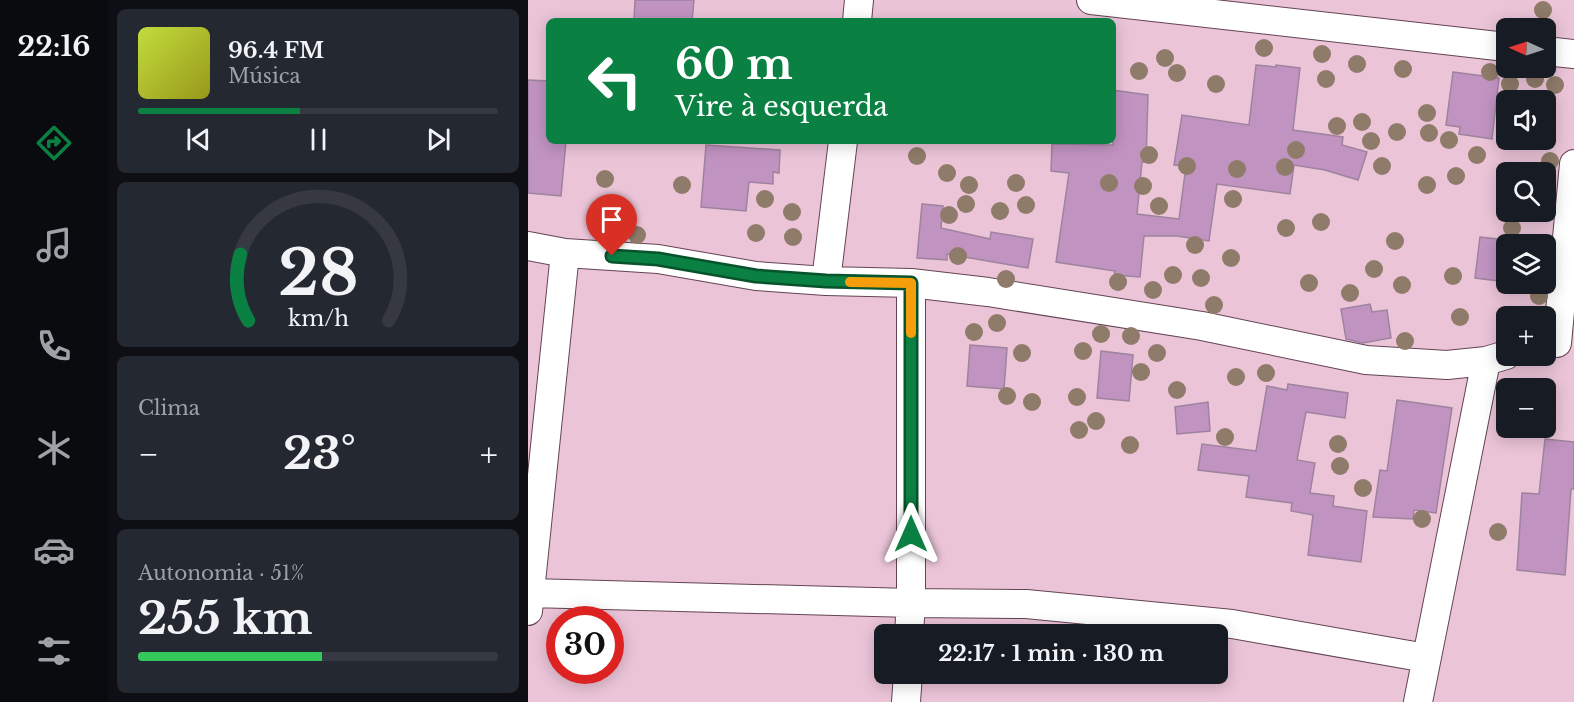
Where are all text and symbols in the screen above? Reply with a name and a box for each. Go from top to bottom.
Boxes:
north arrow [1496,18,1556,78]
map controls [1496,18,1556,438]
text: 22:16 [18,30,90,63]
text: 96.4 FM [228,37,324,64]
text: 60 m [675,38,793,90]
icon: left [576,42,654,120]
text: Música [228,64,301,88]
text: Vire à esquerda [675,90,888,123]
button: sound [1496,90,1556,150]
icon: directions [33,122,75,164]
icon: previous [182,123,215,156]
icon: pause [302,123,335,156]
icon: next [422,123,455,156]
button: search [1496,162,1556,222]
pin [586,194,637,256]
icon: arrive [595,203,628,236]
icon: music [33,224,75,266]
button: layers [1496,234,1556,294]
text: 28 [278,235,358,313]
text: km/h [288,306,349,333]
button: + [1496,306,1556,366]
icon: phone [33,325,75,367]
button: − [1496,378,1556,438]
text: Clima [138,396,200,420]
text: 23° [283,425,356,481]
icon: climate [33,427,75,469]
text: − [138,434,159,475]
text: + [480,434,498,475]
position arrow [879,502,943,566]
icon: car [33,529,75,571]
text: Autonomia · 51% [138,561,304,585]
text: 255 km [138,590,312,646]
speed limit sign: 30 [546,606,624,684]
icon: filters [33,630,75,672]
text: 22:17 · 1 min · 130 m [938,640,1164,667]

